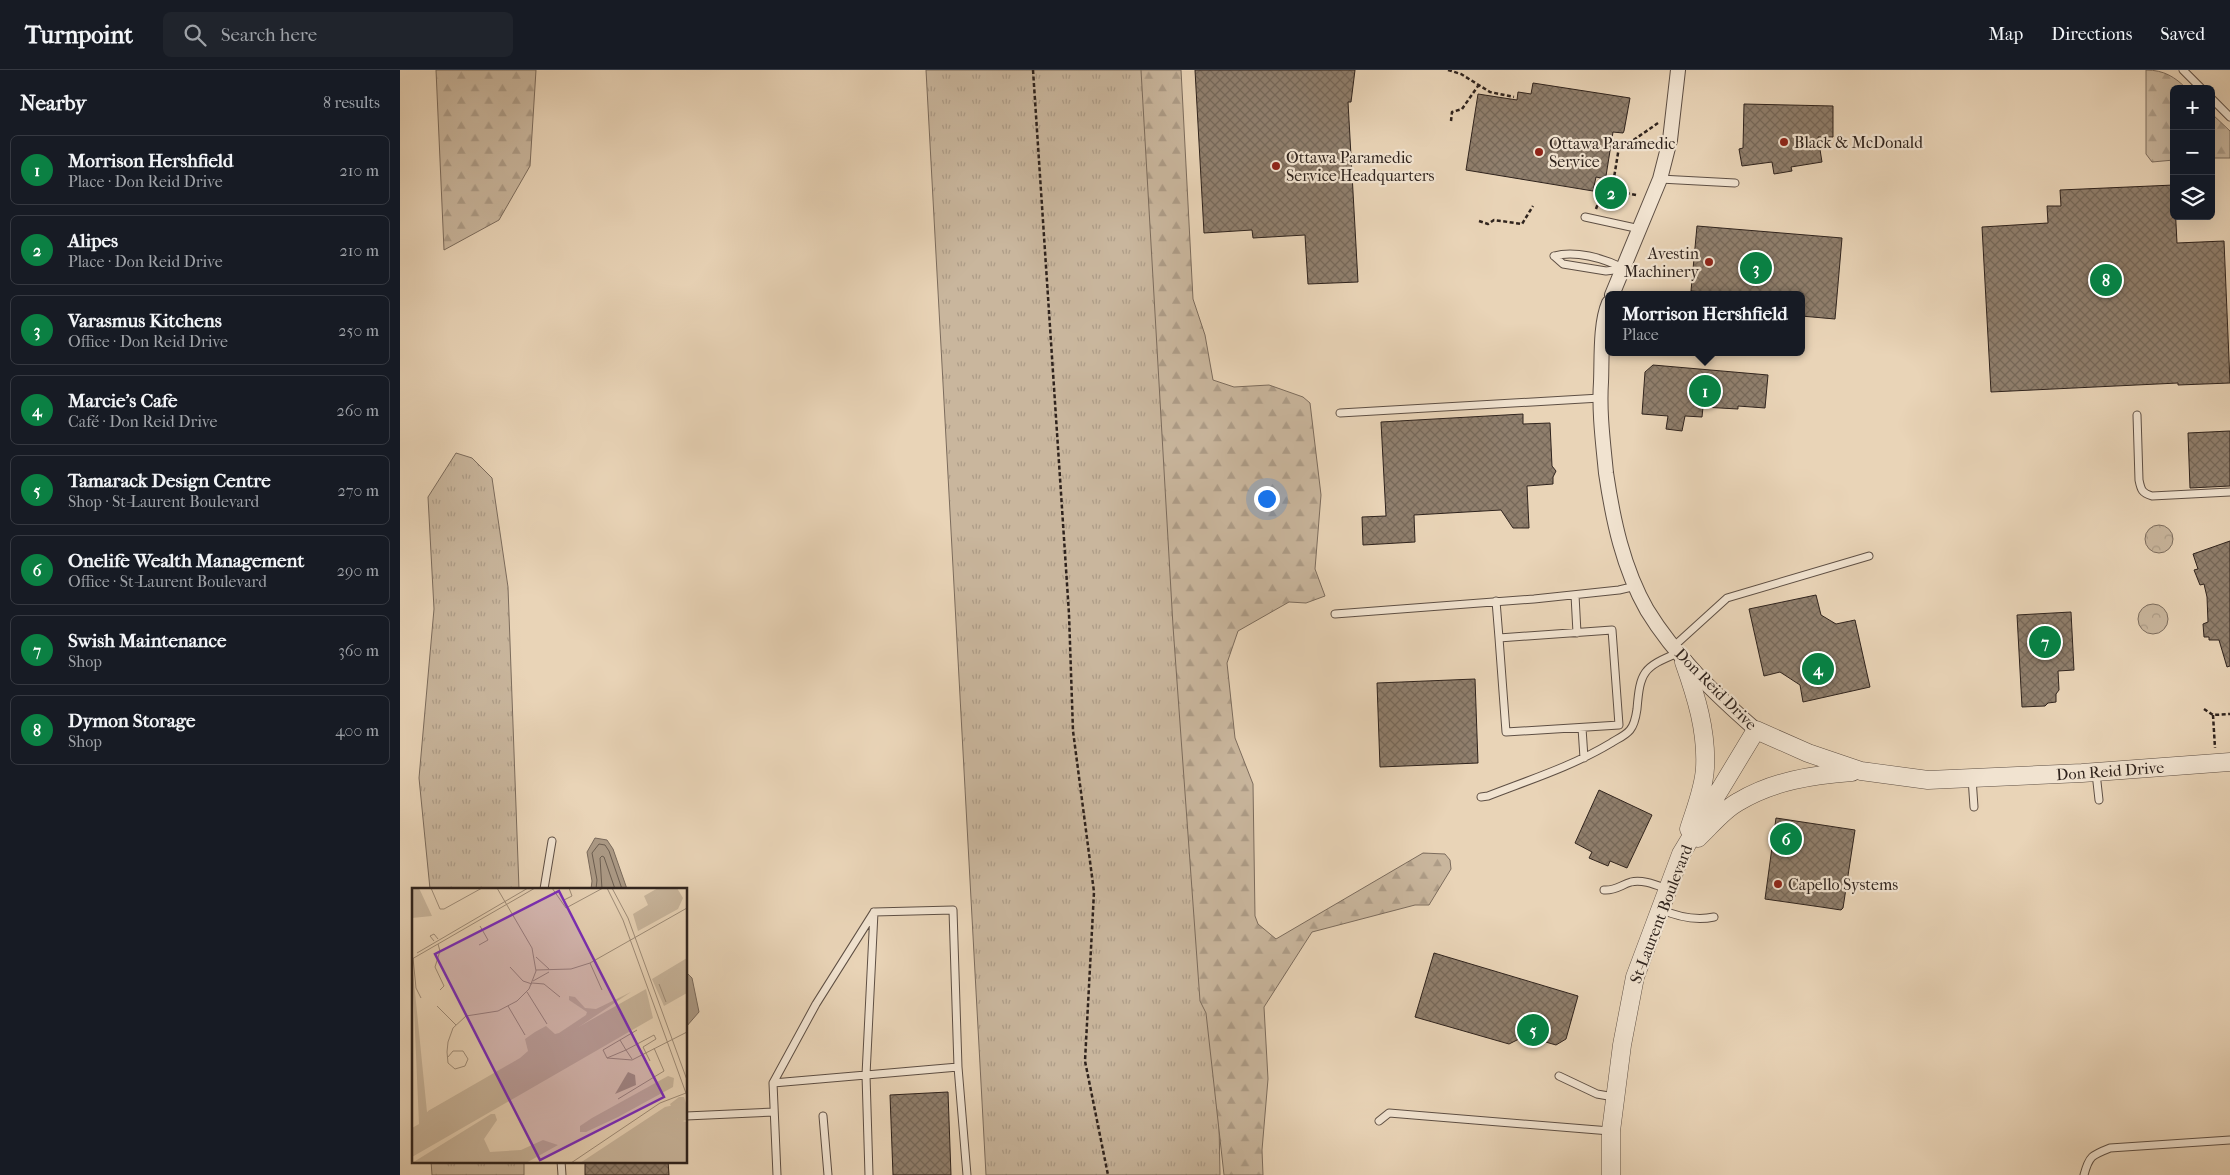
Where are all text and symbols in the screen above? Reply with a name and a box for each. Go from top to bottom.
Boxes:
search box [163,12,513,57]
text: Turnpoint [25,21,133,49]
icon: search [181,21,209,49]
text: Search here [221,24,317,46]
text: Map [1989,24,2023,45]
text: Directions [2051,24,2132,45]
text: Saved [2160,24,2205,45]
map controls [2170,85,2215,220]
button: + [2170,85,2215,130]
text: Nearby [20,91,86,115]
text: 8 results [323,93,380,112]
button: − [2170,130,2215,175]
place label: Black & McDonald [1794,133,1923,152]
place label: Ottawa Paramedic Service [1549,134,1675,171]
marker: Black & McDonald [1778,136,1790,148]
marker: Ottawa Paramedic Service [1533,146,1545,158]
place label: Ottawa Paramedic Service Headquarters [1286,148,1435,185]
text: Morrison Hershfield [68,150,233,172]
marker: Ottawa Paramedic Service Headquarters [1270,160,1282,172]
text: 1 [34,161,40,180]
text: 210 m [340,161,379,180]
text: Place · Don Reid Drive [68,172,223,191]
pin: 2 [1595,174,1627,212]
button: layers [2170,175,2215,220]
text: Alipes [68,230,118,252]
text: 2 [33,241,41,260]
text: 210 m [340,241,379,260]
place label: Avestin Machinery [1624,244,1700,281]
pin: 3 [1740,249,1772,287]
text: Place · Don Reid Drive [68,252,223,271]
marker: Avestin Machinery [1703,256,1715,268]
pin: 8 [2090,261,2122,299]
popup [1605,291,1805,356]
text: Morrison Hershfield [1622,303,1788,325]
text: Varasmus Kitchens [68,310,222,332]
text: 3 [34,321,40,340]
text: 250 m [338,321,379,340]
text: Place [1622,325,1659,344]
text: Office · Don Reid Drive [68,332,228,351]
pin: 1 [1689,372,1721,410]
text: Marcie's Cafe [68,390,177,412]
text: 4 [32,401,42,420]
text: 260 m [337,401,379,420]
text: Café · Don Reid Drive [68,412,217,431]
text: Tamarack Design Centre [68,470,271,492]
text: 5 [34,481,40,500]
text: 270 m [338,481,379,500]
your location [1254,486,1280,512]
text: Shop · St-Laurent Boulevard [68,492,259,511]
text: Onelife Wealth Management [68,550,304,572]
text: 6 [33,561,41,580]
text: 290 m [337,561,379,580]
text: Office · St-Laurent Boulevard [68,572,267,591]
pin: 7 [2029,623,2061,661]
text: Swish Maintenance [68,630,226,652]
text: 7 [33,641,41,660]
text: 360 m [338,641,379,660]
street label: Don Reid Drive [1671,644,1761,734]
pin: 4 [1802,650,1834,688]
text: Shop [68,652,102,671]
text: Dymon Storage [68,710,195,732]
text: 8 [33,721,41,740]
text: 400 m [335,721,379,740]
text: Shop [68,732,102,751]
street label: Don Reid Drive [2055,758,2165,784]
pin: 6 [1770,820,1802,858]
street label: St-Laurent Boulevard [1626,842,1696,986]
place label: Capello Systems [1788,875,1898,894]
marker: Capello Systems [1772,878,1784,890]
inset map [412,888,688,1162]
pin: 5 [1517,1011,1549,1049]

